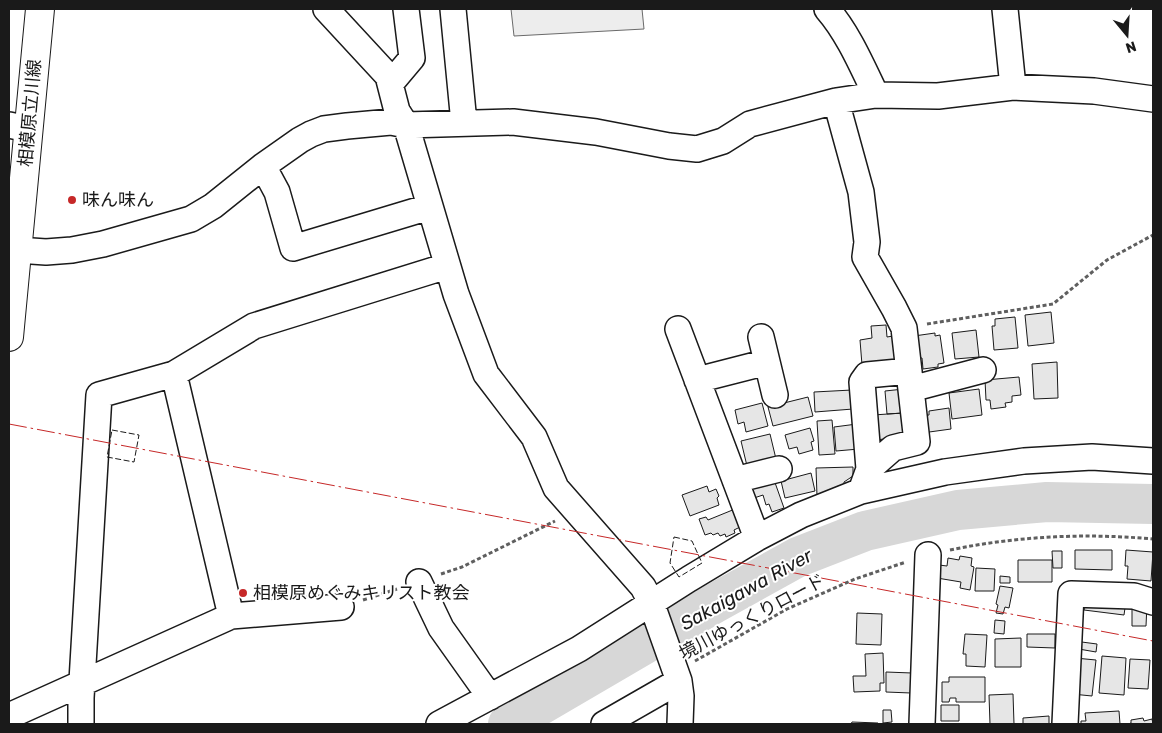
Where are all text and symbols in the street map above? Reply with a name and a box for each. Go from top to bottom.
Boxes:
north arrow [1102,10,1152,60]
text: N [1123,37,1138,57]
street label: 相模原立川線 [14,58,46,168]
place label: 味ん味ん [82,189,154,211]
marker: 味ん味ん [66,194,78,206]
water label: Sakaigawa River [676,543,817,635]
street label: 境川ゆっくりロード [675,569,829,665]
place label: 相模原めぐみキリスト教会 [253,582,470,604]
marker: 相模原めぐみキリスト教会 [237,587,249,599]

